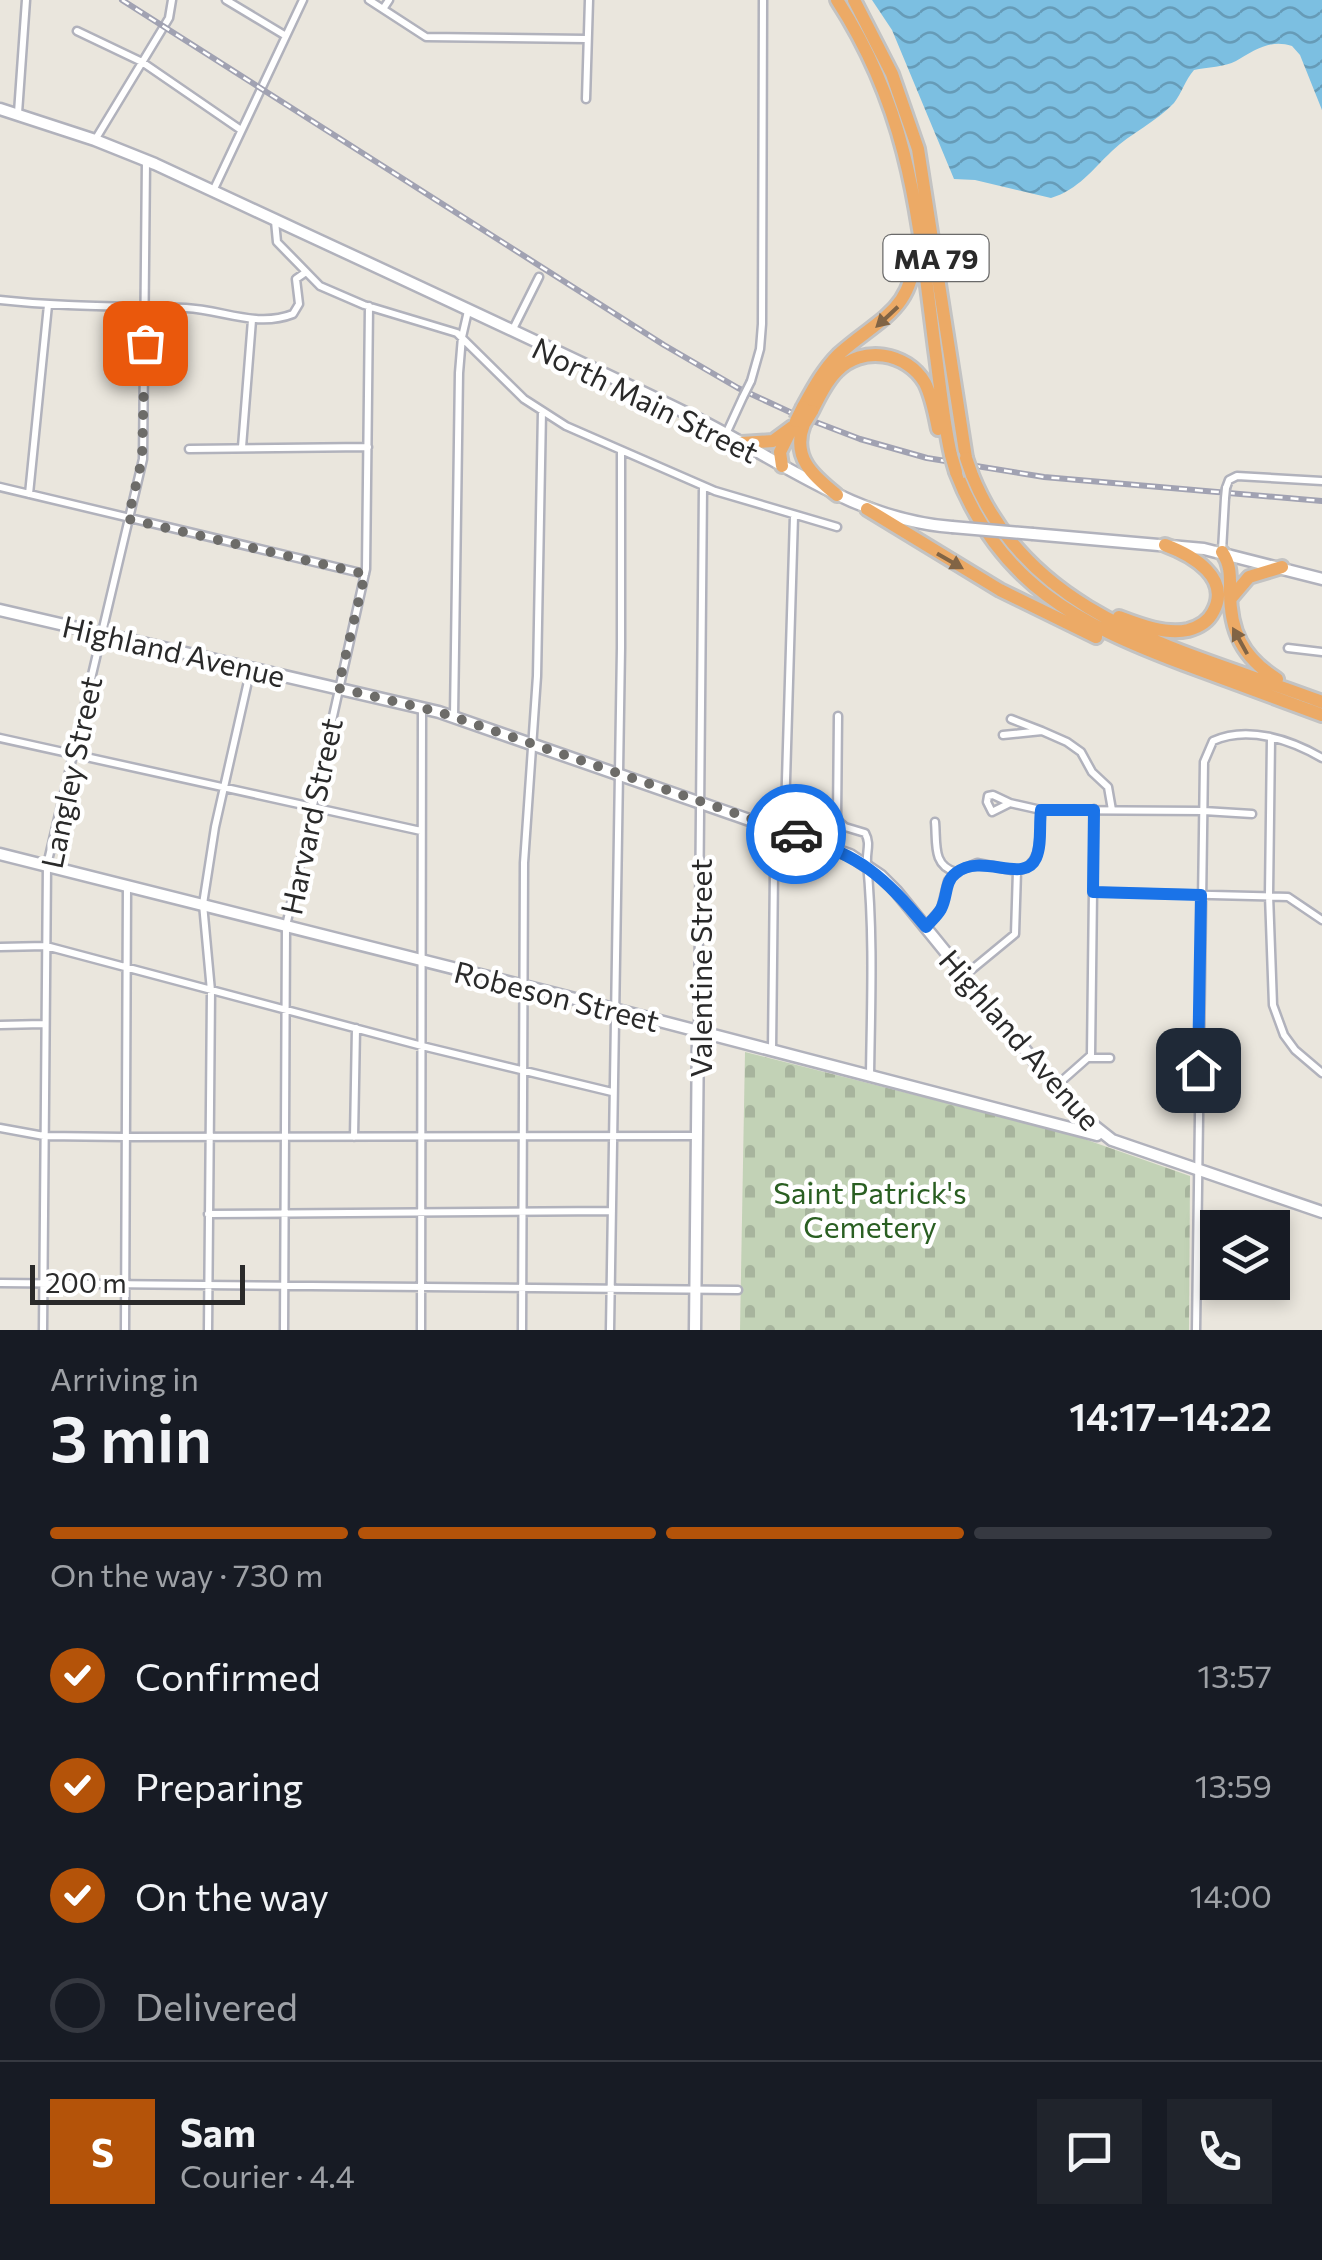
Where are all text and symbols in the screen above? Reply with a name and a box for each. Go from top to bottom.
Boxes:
road number: MA 79 [884,235,988,281]
pin [103,301,188,386]
one-way arrow [875,305,899,328]
icon: bag [118,316,173,371]
street label: North Main Street [527,328,765,470]
one-way arrow [936,552,964,569]
street label: Highland Avenue [59,606,289,694]
one-way arrow [1232,627,1250,655]
street label: Langley Street [32,673,108,871]
street label: Harvard Street [271,714,349,918]
courier [746,784,846,884]
icon: car [769,807,824,862]
street label: Valentine Street [681,859,718,1077]
street label: Highland Avenue [932,941,1110,1137]
street label: Robeson Street [451,952,663,1038]
pin [1156,1028,1241,1113]
icon: home [1171,1043,1226,1098]
park label: Saint Patrick's Cemetery [773,1173,967,1244]
map controls [1200,1210,1290,1300]
button: layers [1200,1210,1290,1300]
scale bar [30,1260,245,1304]
text: 200 m [45,1265,127,1299]
text: Arriving in [50,1358,199,1398]
text: 14:17–14:22 [1069,1392,1272,1439]
text: 3 min [50,1396,212,1475]
text: On the way · 730 m [50,1554,323,1594]
icon: check [50,1648,105,1703]
text: Confirmed [135,1652,321,1699]
text: 13:57 [1197,1655,1272,1695]
icon: check [50,1758,105,1813]
text: Preparing [135,1762,303,1809]
text: 13:59 [1195,1765,1272,1805]
icon: check [50,1868,105,1923]
text: On the way [135,1872,329,1919]
text: 14:00 [1190,1875,1272,1915]
text: Delivered [135,1982,298,2029]
button: chat [1037,2099,1142,2204]
button: phone [1167,2099,1272,2204]
text: Sam [180,2108,256,2155]
text: S [91,2128,114,2175]
text: Courier · 4.4 [180,2155,355,2195]

